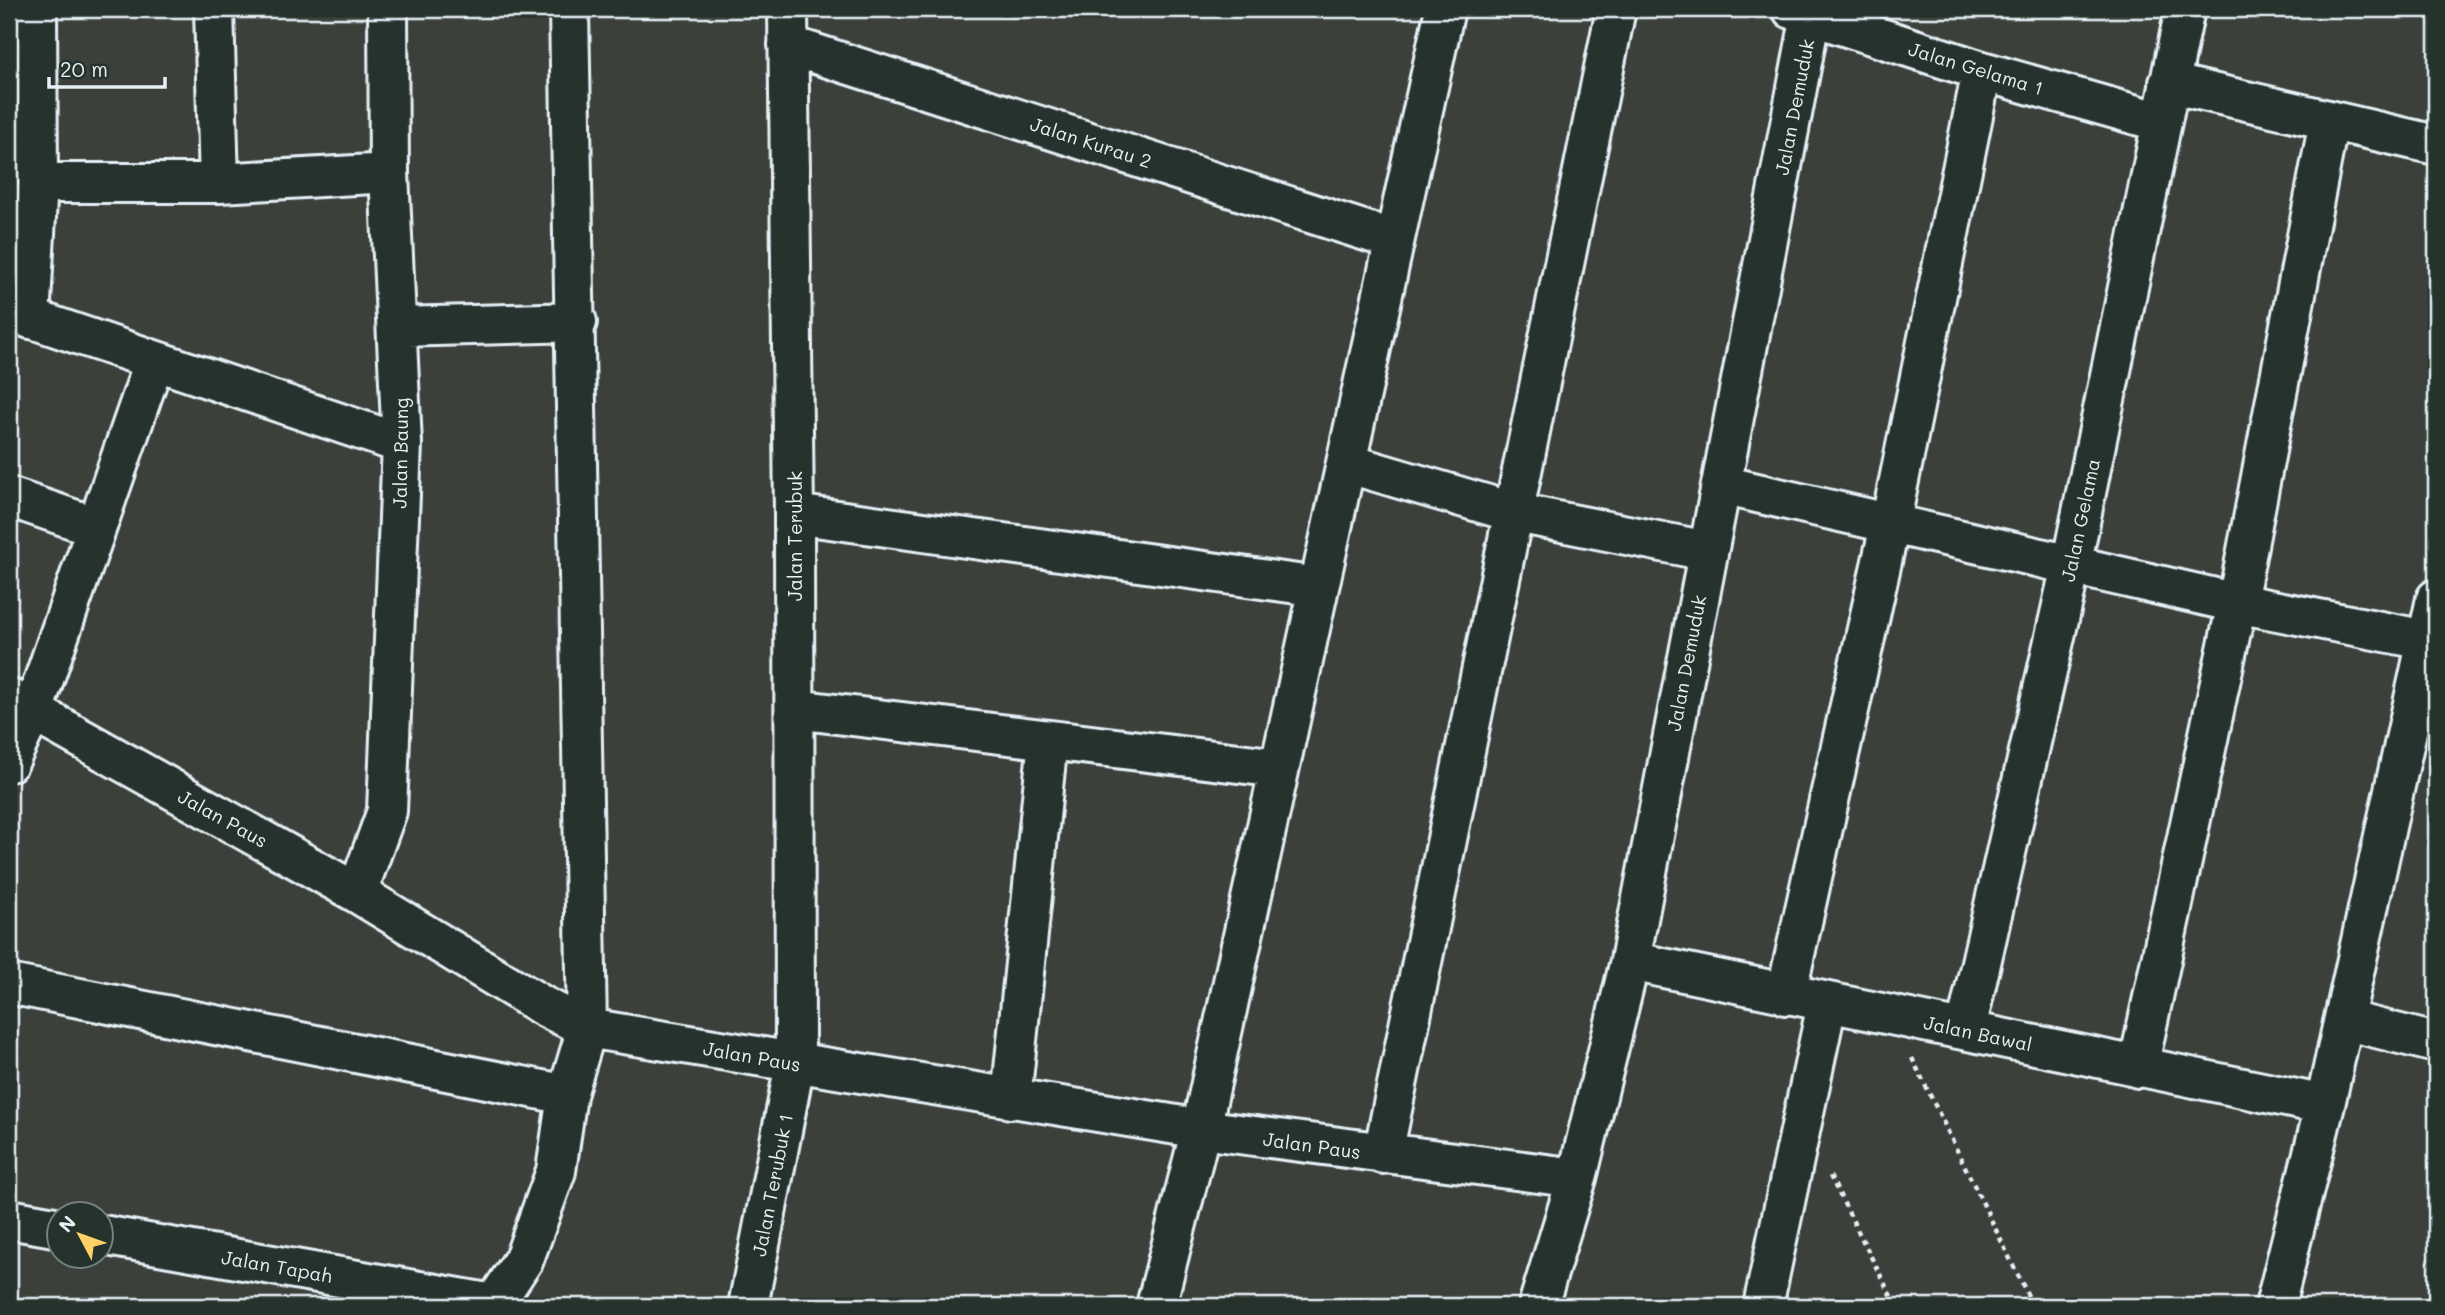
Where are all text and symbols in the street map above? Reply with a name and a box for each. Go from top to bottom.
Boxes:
street label: Jalan Gelama 1 [1906,36,2046,100]
street label: Jalan Demuduk [1769,37,1819,177]
scale bar [49,46,164,90]
text: 20 m [60,55,108,82]
street label: Jalan Kurau 2 [1027,111,1155,173]
street label: Jalan Baung [387,397,413,509]
street label: Jalan Gelama [2055,456,2105,584]
street label: Jalan Terubuk [782,471,807,601]
street label: Jalan Demuduk [1661,593,1711,733]
street label: Jalan Paus [174,783,272,853]
street label: Jalan Bawal [1921,1009,2035,1057]
street label: Jalan Paus [701,1035,803,1077]
street label: Jalan Terubuk 1 [746,1111,798,1259]
street label: Jalan Paus [1261,1126,1363,1164]
north arrow [46,1200,116,1270]
text: N [53,1210,81,1237]
street label: Jalan Tapah [220,1244,334,1288]

